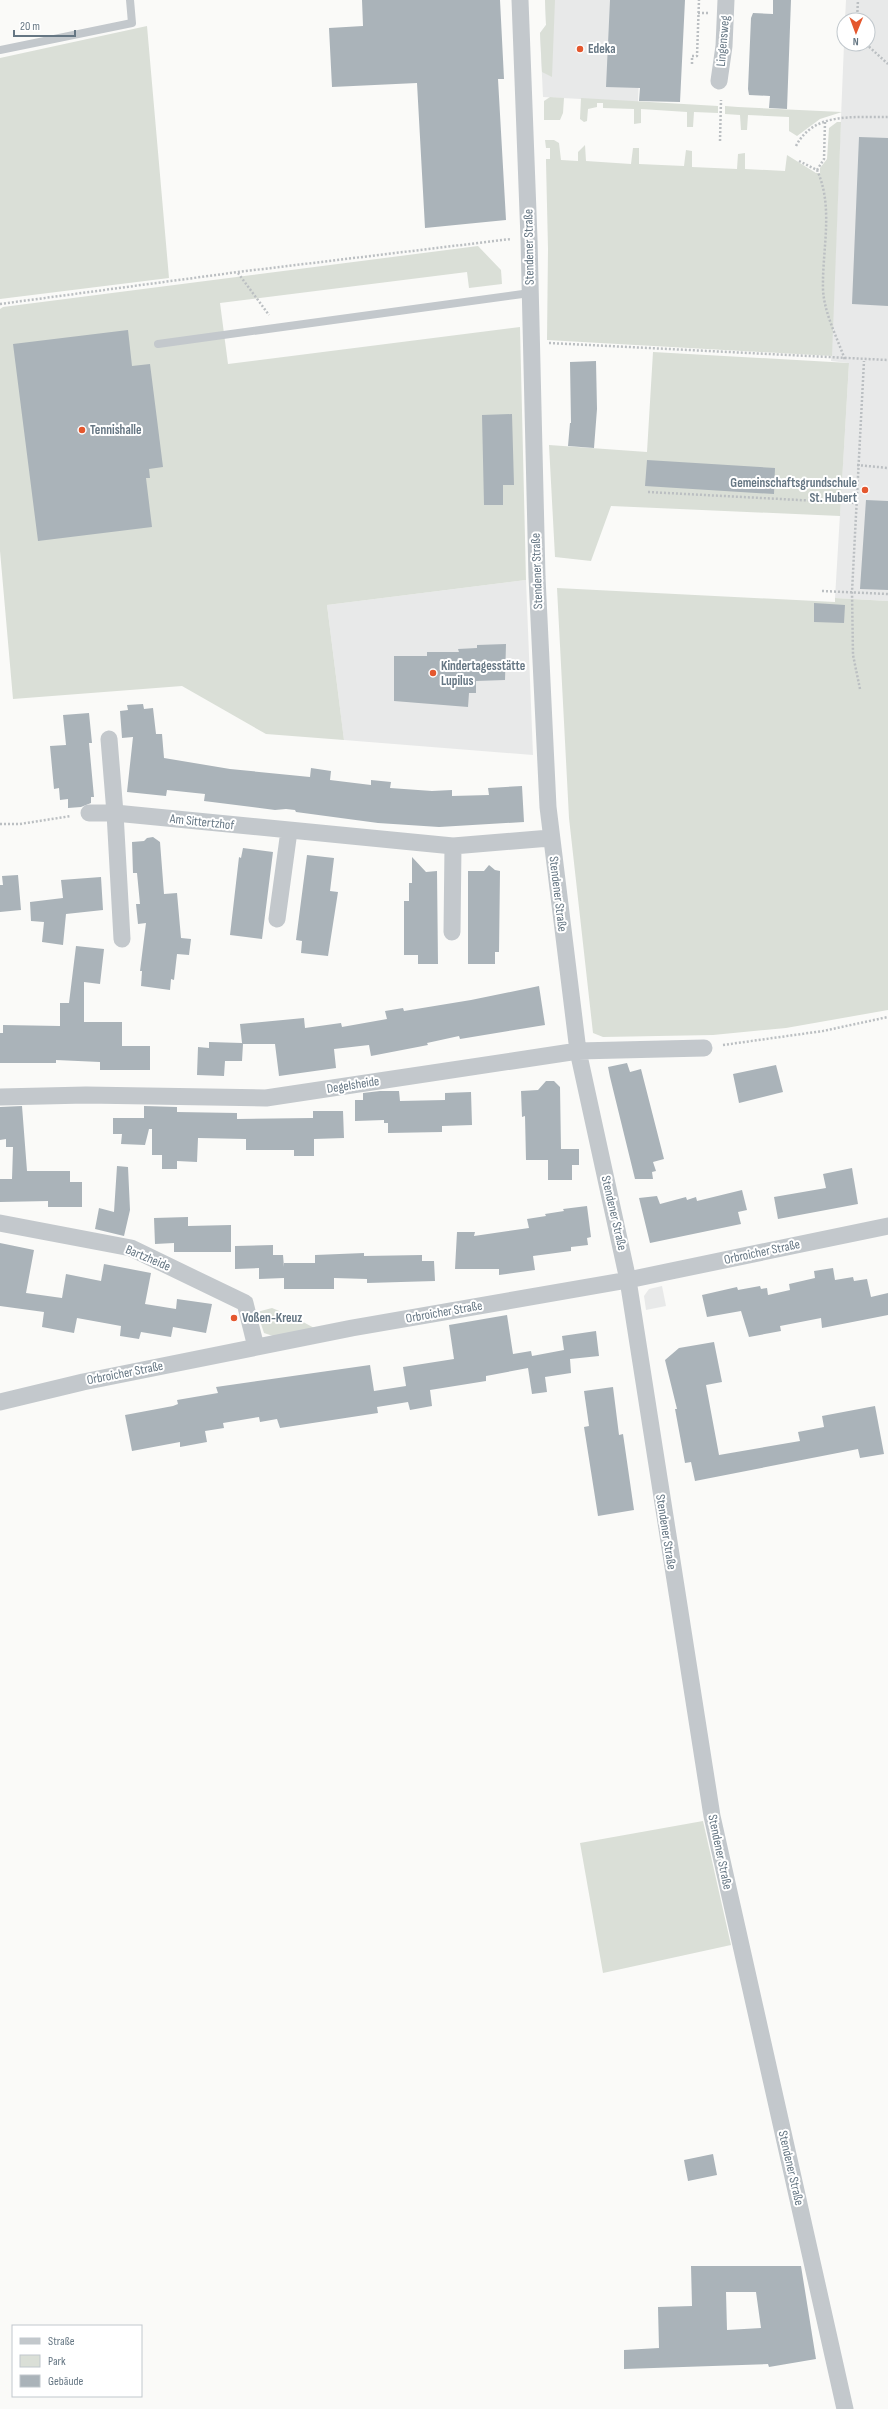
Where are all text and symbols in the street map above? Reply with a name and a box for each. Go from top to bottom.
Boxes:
scale bar [14,12,75,38]
north arrow [836,12,876,52]
street label: Lingensweg [713,15,733,67]
text: 20 m [20,19,40,34]
text: N [853,35,859,48]
place label: Edeka [588,41,616,57]
marker: Edeka [575,44,585,54]
street label: Stendener Straße [520,209,538,285]
place label: Tennishalle [90,422,142,438]
marker: Tennishalle [77,425,87,435]
place label: Gemeinschaftsgrundschule St. Hubert [730,475,858,506]
marker: Gemeinschaftsgrundschule St. Hubert [860,485,870,495]
street label: Stendener Straße [528,533,546,609]
place label: Kindertagesstätte Lupilus [441,658,526,689]
marker: Kindertagesstätte Lupilus [428,668,438,678]
street label: Am Sittertzhof [168,811,235,833]
street label: Stendener Straße [545,855,571,933]
street label: Degelsheide [326,1073,380,1097]
street label: Stendener Straße [598,1174,630,1252]
street label: Orbroicher Straße [722,1236,802,1268]
street label: Bartzheide [123,1241,173,1275]
street label: Orbroicher Straße [404,1297,484,1327]
place label: Voßen-Kreuz [242,1310,302,1326]
marker: Voßen-Kreuz [229,1313,239,1323]
street label: Orbroicher Straße [85,1358,165,1388]
street label: Stendener Straße [652,1493,680,1571]
street label: Stendener Straße [704,1813,736,1891]
street label: Stendener Straße [775,2129,807,2207]
legend [12,2325,142,2397]
text: Straße [48,2334,75,2349]
text: Park [48,2354,66,2369]
text: Gebäude [48,2374,83,2389]

